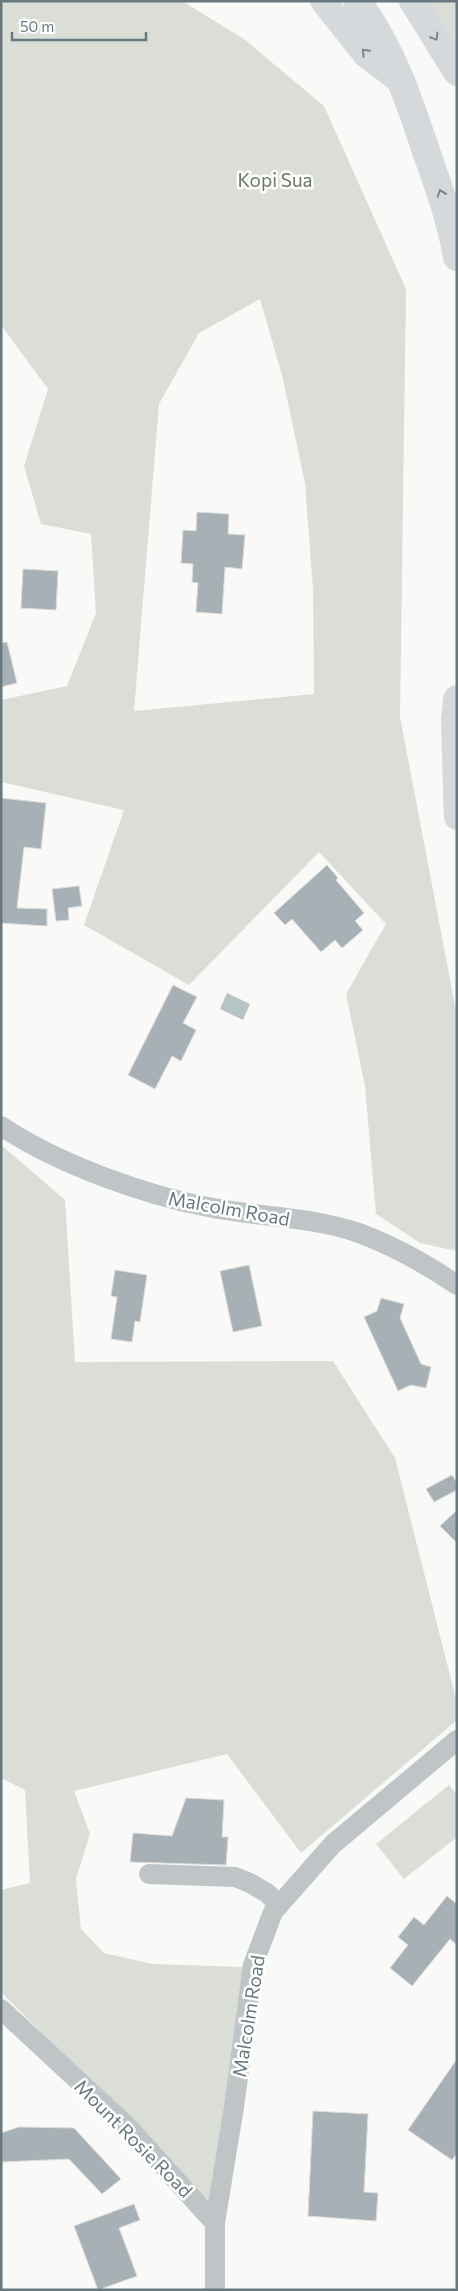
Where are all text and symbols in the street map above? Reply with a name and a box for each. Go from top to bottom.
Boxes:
scale bar [12,10,146,42]
text: 50 m [20,17,54,35]
one-way arrow [429,31,438,40]
one-way arrow [362,49,371,58]
park label: Kopi Sua [238,168,312,191]
one-way arrow [436,189,446,198]
street label: Malcolm Road [166,1186,292,1230]
street label: Malcolm Road [227,1953,269,2079]
street label: Mount Rosie Road [70,2074,198,2202]

